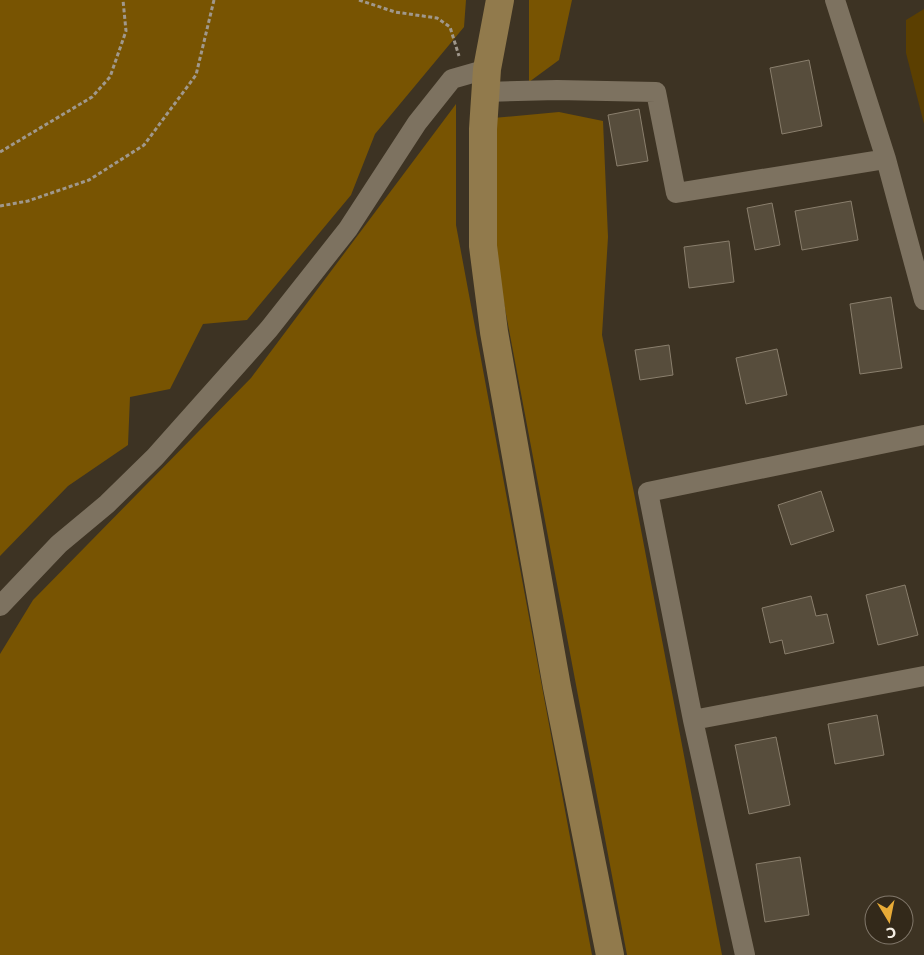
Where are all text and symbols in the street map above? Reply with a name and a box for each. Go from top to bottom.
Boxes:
north arrow [864,895,914,945]
text: С [885,924,898,942]

